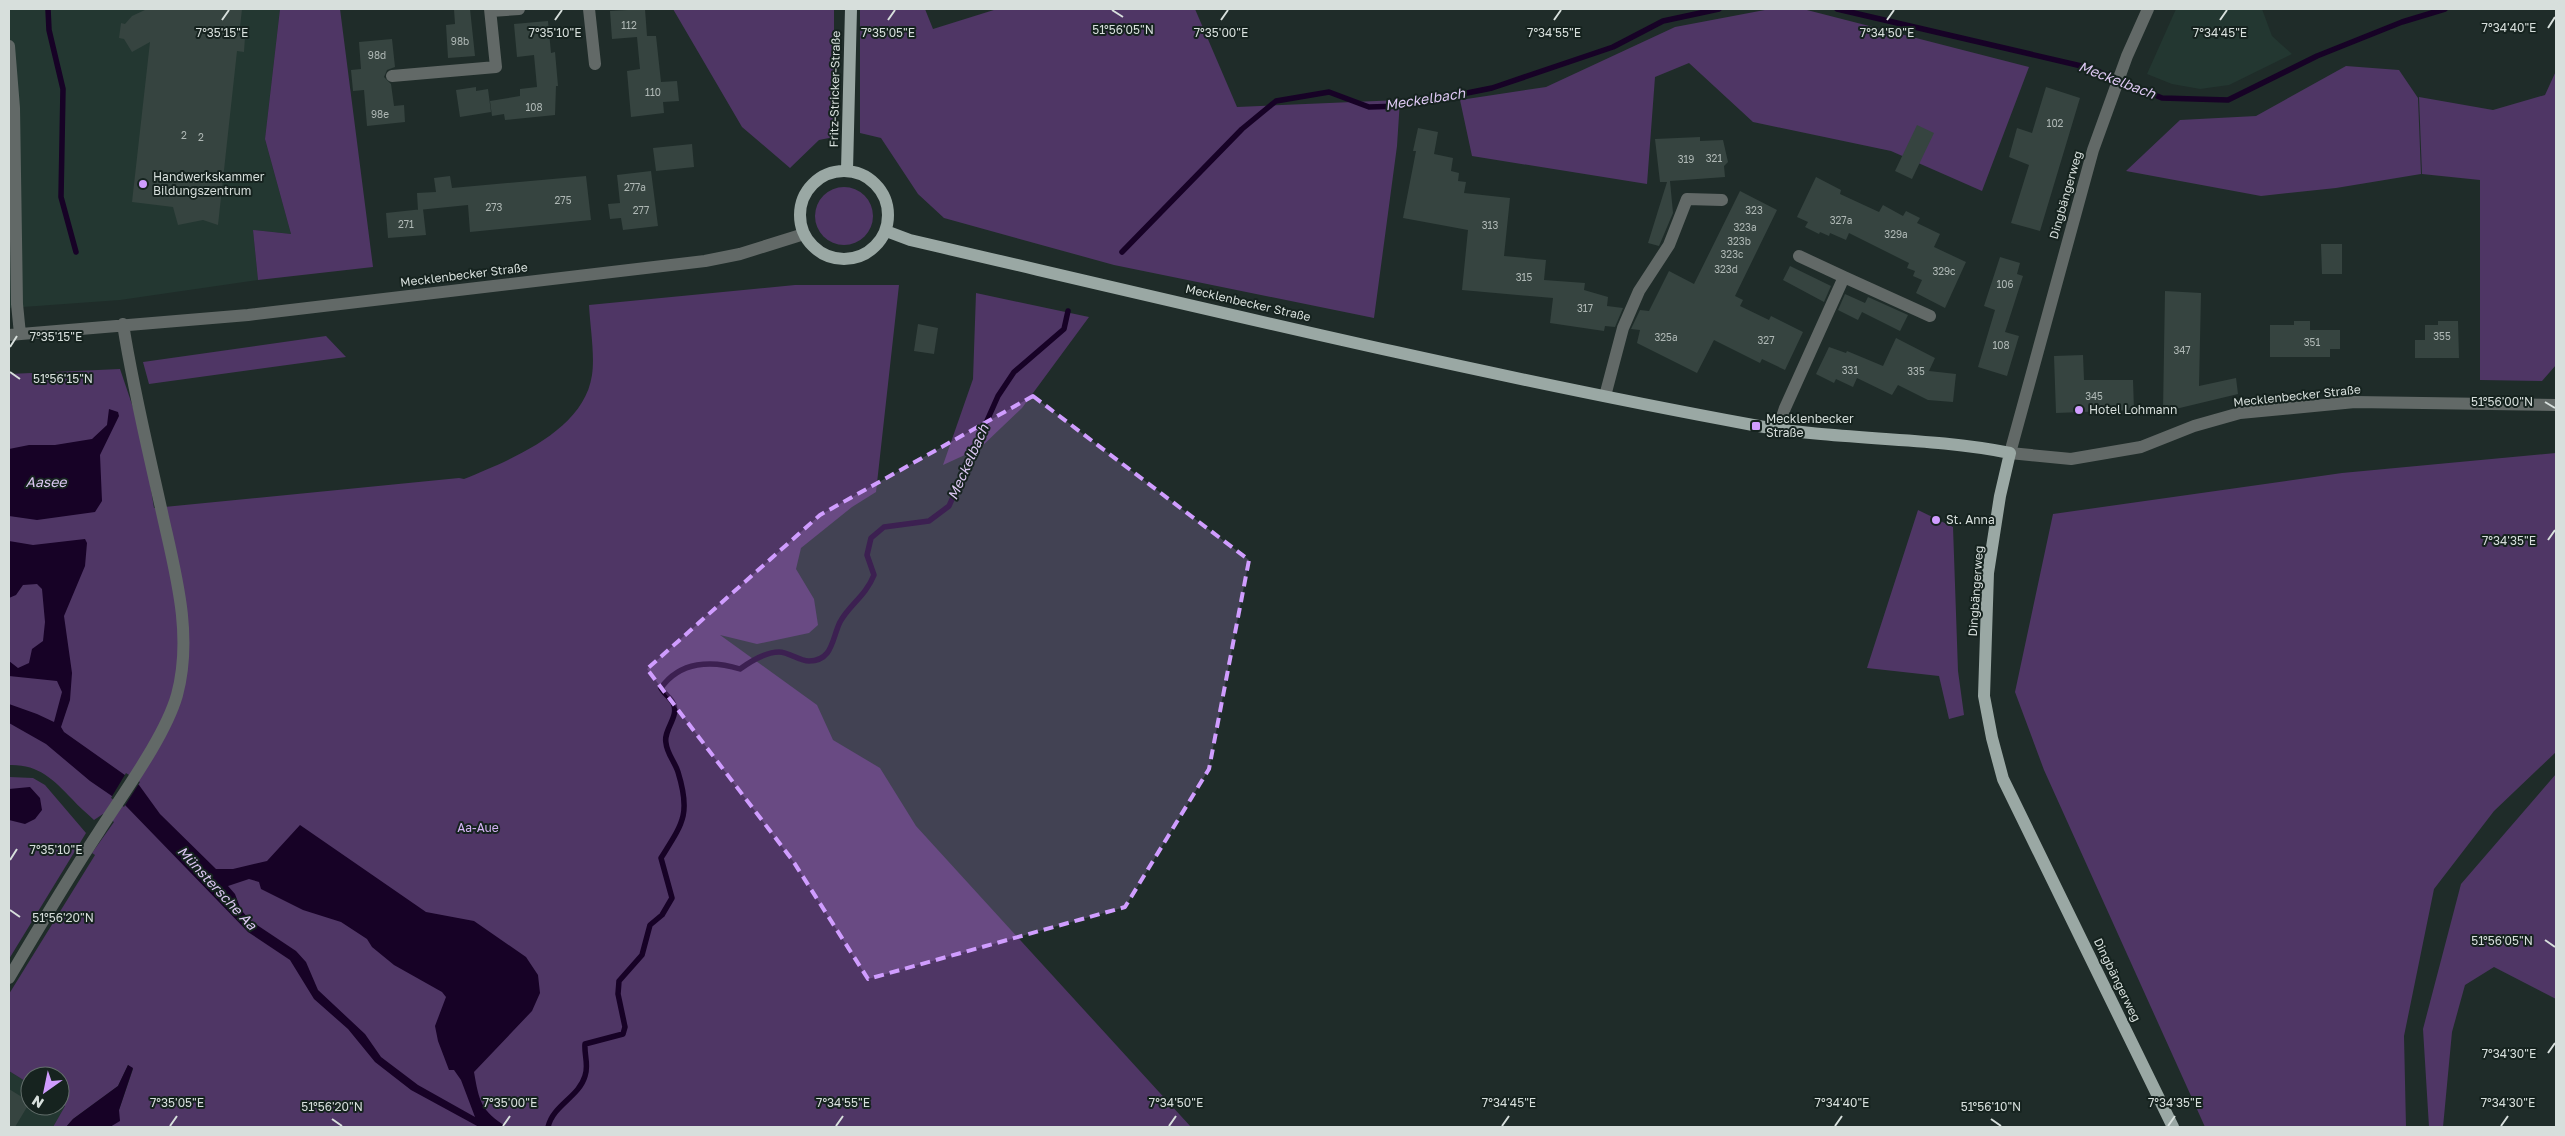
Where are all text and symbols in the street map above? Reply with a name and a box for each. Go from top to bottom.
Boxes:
house number: 112 [621,19,637,31]
text: 7°34'40"E [2482,20,2536,35]
text: 51°56'05"N [1092,22,1154,37]
text: 7°35'15"E [196,25,248,40]
text: 7°35'10"E [529,25,581,40]
text: 7°35'05"E [861,25,915,40]
text: 7°35'00"E [1194,25,1248,40]
text: 7°34'55"E [1527,25,1581,40]
text: 7°34'50"E [1860,25,1914,40]
text: 7°34'45"E [2193,25,2247,40]
street label: Fritz-Stricker-Straße [826,30,843,147]
house number: 98b [451,35,469,47]
house number: 98d [368,49,386,61]
water label: Meckelbach [2076,57,2159,102]
water label: Meckelbach [1384,84,1468,113]
house number: 110 [645,86,661,98]
house number: 108 [525,101,543,113]
house number: 98e [371,108,389,120]
house number: 102 [2047,117,2064,129]
house number: 2 [181,129,187,141]
house number: 2 [198,131,204,143]
street label: Dingbängerweg [2046,149,2085,241]
house number: 321 [1706,152,1722,164]
house number: 319 [1678,153,1694,165]
place label: Handwerkskammer Bildungszentrum [153,169,265,198]
marker: Handwerkskammer Bildungszentrum [137,178,149,190]
house number: 277a [624,181,646,193]
house number: 275 [555,194,572,206]
house number: 273 [486,201,503,213]
house number: 277 [633,204,649,216]
house number: 323 [1745,204,1763,216]
house number: 327a [1830,214,1852,226]
house number: 271 [398,218,414,230]
house number: 313 [1482,219,1498,231]
house number: 323a [1733,221,1757,233]
house number: 329a [1884,228,1908,240]
house number: 323b [1727,235,1751,247]
house number: 323c [1721,248,1744,260]
street label: Mecklenbecker Straße [399,259,529,290]
house number: 323d [1714,263,1738,275]
house number: 329c [1932,265,1956,277]
house number: 315 [1516,271,1532,283]
house number: 106 [1996,278,2014,290]
street label: Mecklenbecker Straße [1184,281,1312,324]
house number: 317 [1577,302,1593,314]
text: 7°35'15"E [30,329,82,344]
house number: 355 [2433,330,2451,342]
house number: 325a [1654,331,1678,343]
house number: 327 [1758,334,1774,346]
house number: 351 [2304,336,2320,348]
house number: 108 [1992,339,2010,351]
house number: 347 [2173,344,2191,356]
house number: 331 [1842,364,1858,376]
house number: 335 [1907,365,1925,377]
text: 51°56'15"N [33,371,93,386]
street label: Mecklenbecker Straße [2232,381,2362,410]
house number: 345 [2085,390,2103,402]
text: 51°56'00"N [2471,394,2533,409]
place label: Hotel Lohmann [2089,402,2177,417]
marker: Hotel Lohmann [2073,404,2085,416]
place label: Mecklenbecker Straße [1766,411,1854,440]
water label: Meckelbach [943,420,992,502]
marker: Mecklenbecker Straße [1750,420,1762,432]
water label: Aasee [26,473,67,490]
place label: St. Anna [1946,512,1995,527]
marker: St. Anna [1930,514,1942,526]
text: 7°34'35"E [2482,533,2536,548]
street label: Dingbängerweg [1965,545,1986,637]
park label: Aa-Aue [457,820,499,835]
text: 7°35'10"E [30,842,82,857]
water label: Münstersche Aa [174,842,261,934]
text: 51°56'20"N [32,910,94,925]
text: 51°56'05"N [2471,933,2533,948]
street label: Dingbängerweg [2091,936,2144,1024]
text: 7°34'30"E [2482,1046,2536,1061]
north arrow [20,1066,70,1116]
text: N [29,1092,47,1112]
text: 7°35'05"E [150,1095,204,1110]
text: 7°35'00"E [483,1095,537,1110]
text: 7°34'55"E [816,1095,870,1110]
text: 7°34'50"E [1149,1095,1203,1110]
text: 7°34'45"E [1482,1095,1536,1110]
text: 7°34'40"E [1815,1095,1869,1110]
text: 7°34'35"E [2148,1095,2202,1110]
text: 7°34'30"E [2481,1095,2535,1110]
text: 51°56'20"N [301,1099,363,1114]
text: 51°56'10"N [1961,1099,2021,1114]

